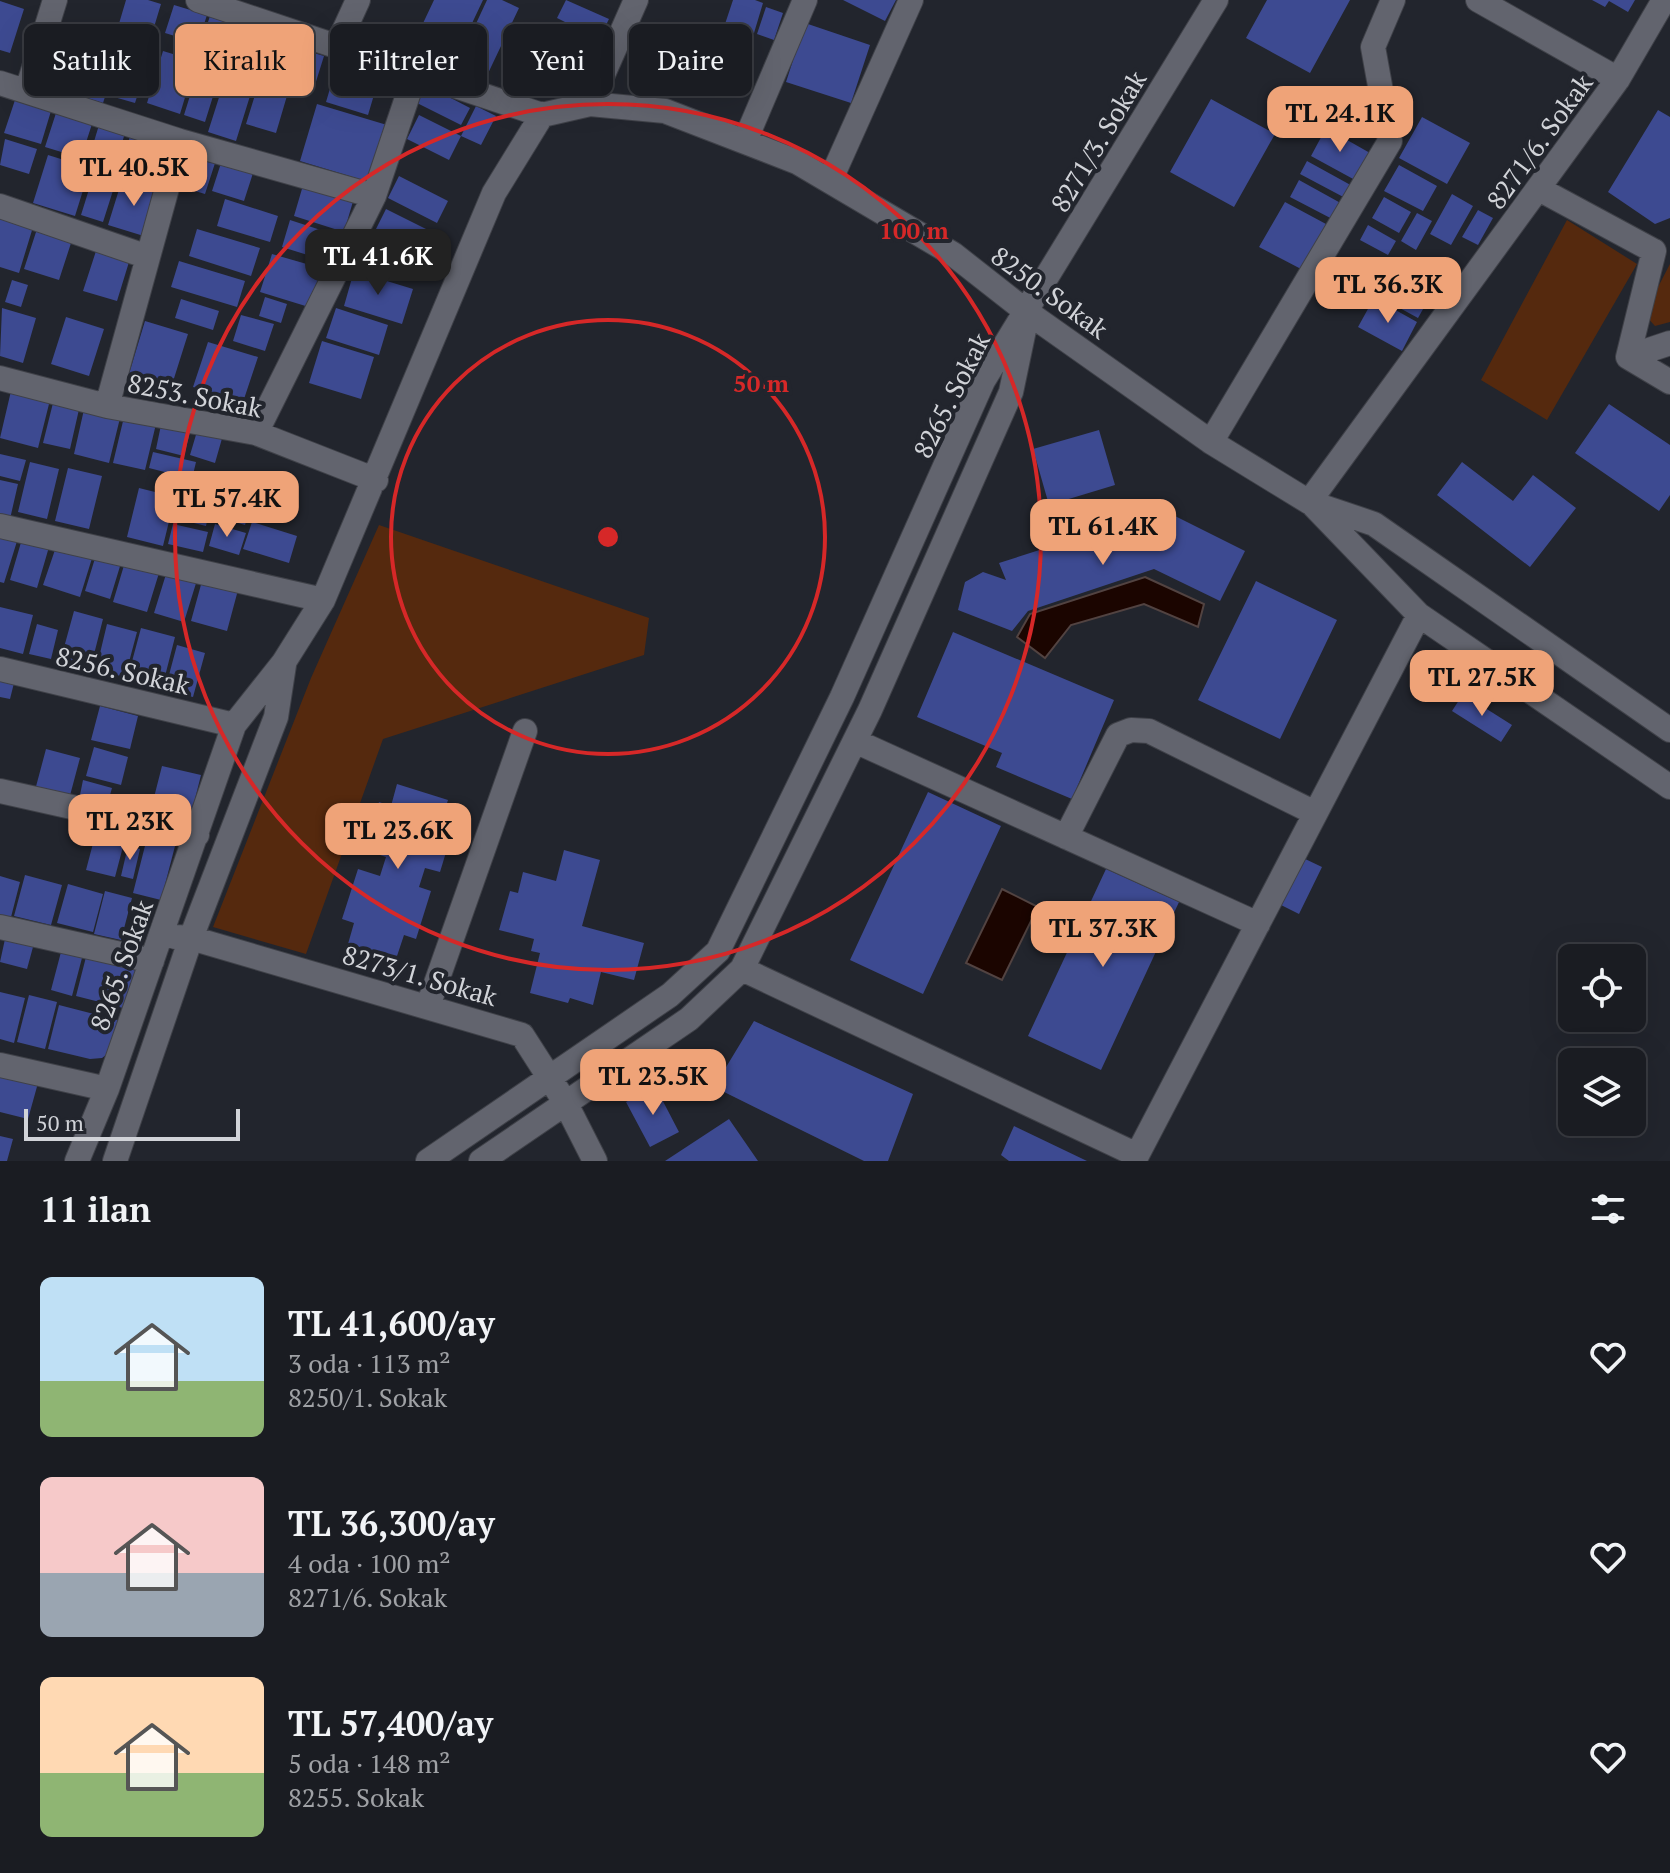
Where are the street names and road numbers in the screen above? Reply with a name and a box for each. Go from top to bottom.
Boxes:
street label: 8271/3. Sokak [1042,64,1154,218]
street label: 8271/6. Sokak [1479,66,1600,215]
street label: 8250. Sokak [985,238,1116,346]
street label: 8265. Sokak [905,326,997,463]
street label: 8253. Sokak [125,365,266,425]
street label: 8256. Sokak [53,638,194,702]
street label: 8265. Sokak [82,895,160,1035]
street label: 8273/1. Sokak [339,937,502,1013]

